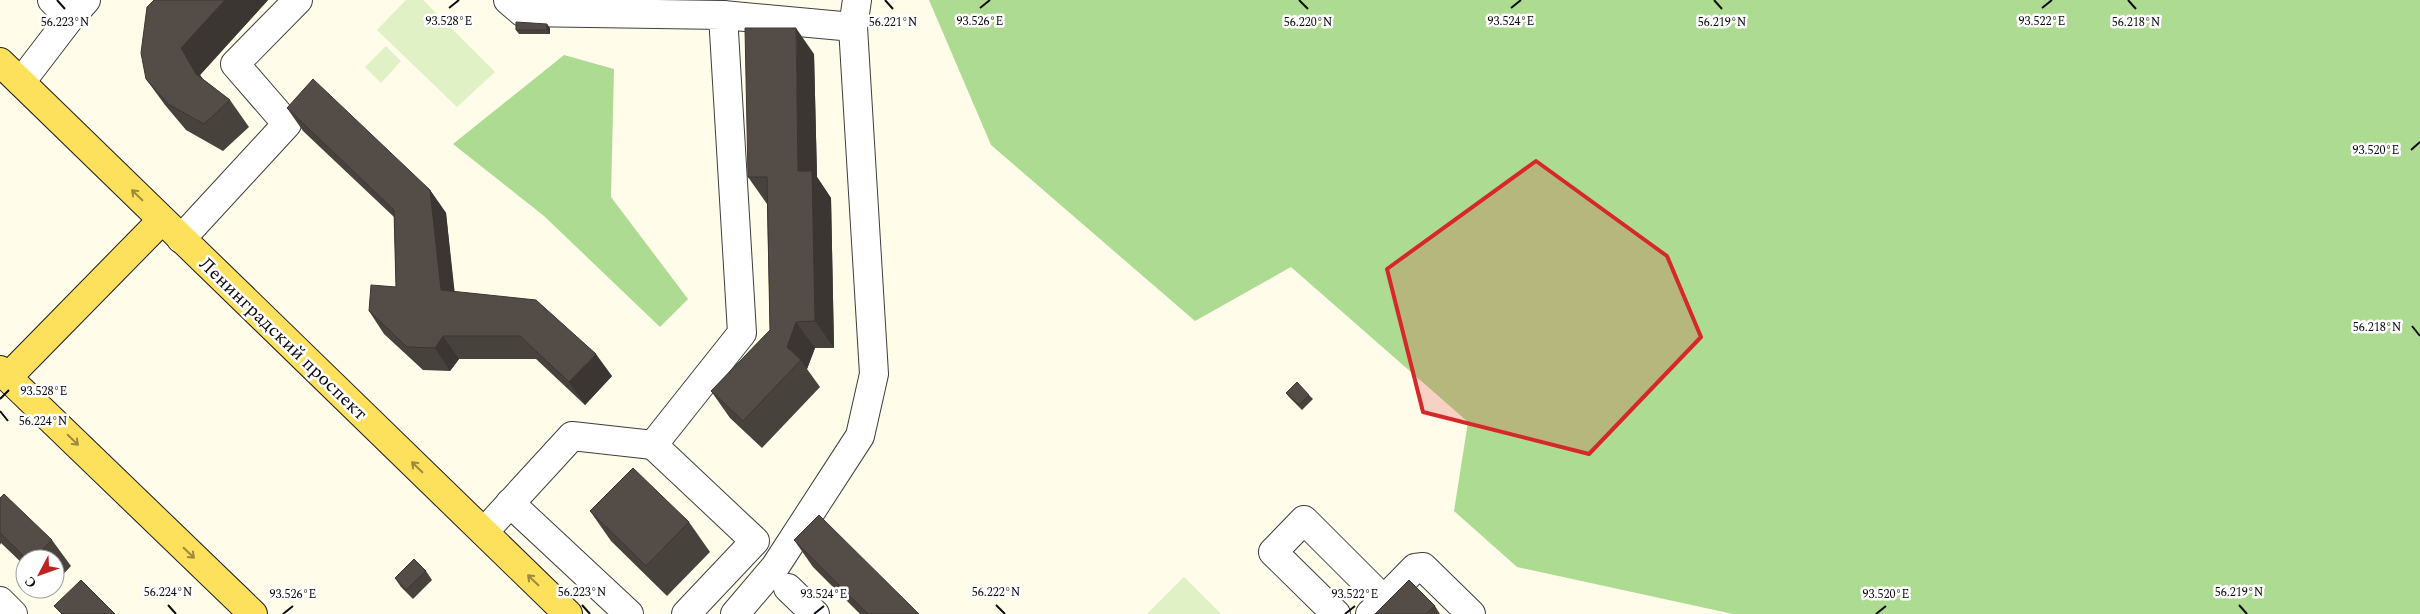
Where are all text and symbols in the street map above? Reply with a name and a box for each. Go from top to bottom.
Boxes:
text: 93.528°E [426,12,472,31]
text: 93.526°E [957,12,1003,31]
text: 93.524°E [1488,12,1534,31]
text: 93.522°E [2019,12,2065,31]
text: 56.223°N [41,13,89,32]
text: 56.221°N [869,13,917,32]
text: 56.220°N [1284,13,1332,32]
text: 56.219°N [1698,13,1746,32]
text: 56.218°N [2112,13,2160,32]
text: 93.520°E [2353,141,2399,160]
one-way arrow [131,190,143,202]
street label: Ленинградский проспект [192,251,374,428]
text: 56.218°N [2353,318,2401,337]
text: 93.528°E [21,382,67,401]
text: 56.224°N [19,412,67,431]
one-way arrow [66,434,79,446]
one-way arrow [410,461,423,473]
one-way arrow [183,547,196,559]
north arrow [15,549,65,599]
text: С [19,572,42,593]
one-way arrow [527,574,540,586]
text: 56.224°N [144,583,192,602]
text: 56.223°N [558,583,606,602]
text: 56.222°N [972,583,1020,602]
text: 56.219°N [2215,583,2263,602]
text: 93.526°E [270,585,316,604]
text: 93.524°E [801,585,847,604]
text: 93.522°E [1332,585,1378,604]
text: 93.520°E [1863,585,1909,604]

